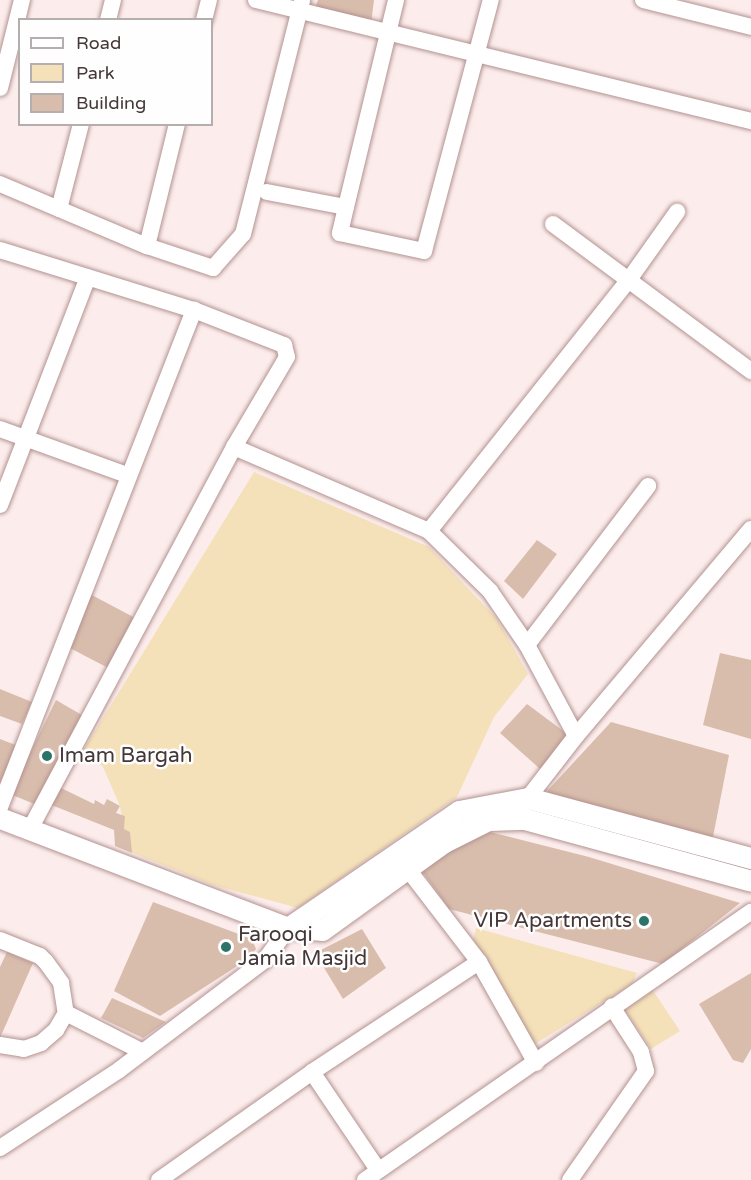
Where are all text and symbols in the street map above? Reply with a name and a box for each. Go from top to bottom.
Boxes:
legend [18,18,213,126]
text: Road [76,32,121,54]
text: Park [76,62,114,84]
text: Building [76,92,146,114]
place label: Imam Bargah [59,743,193,769]
marker: Imam Bargah [40,749,54,763]
place label: VIP Apartments [473,908,632,934]
marker: VIP Apartments [637,914,651,928]
place label: Farooqi Jamia Masjid [238,922,367,972]
marker: Farooqi Jamia Masjid [219,940,233,954]

